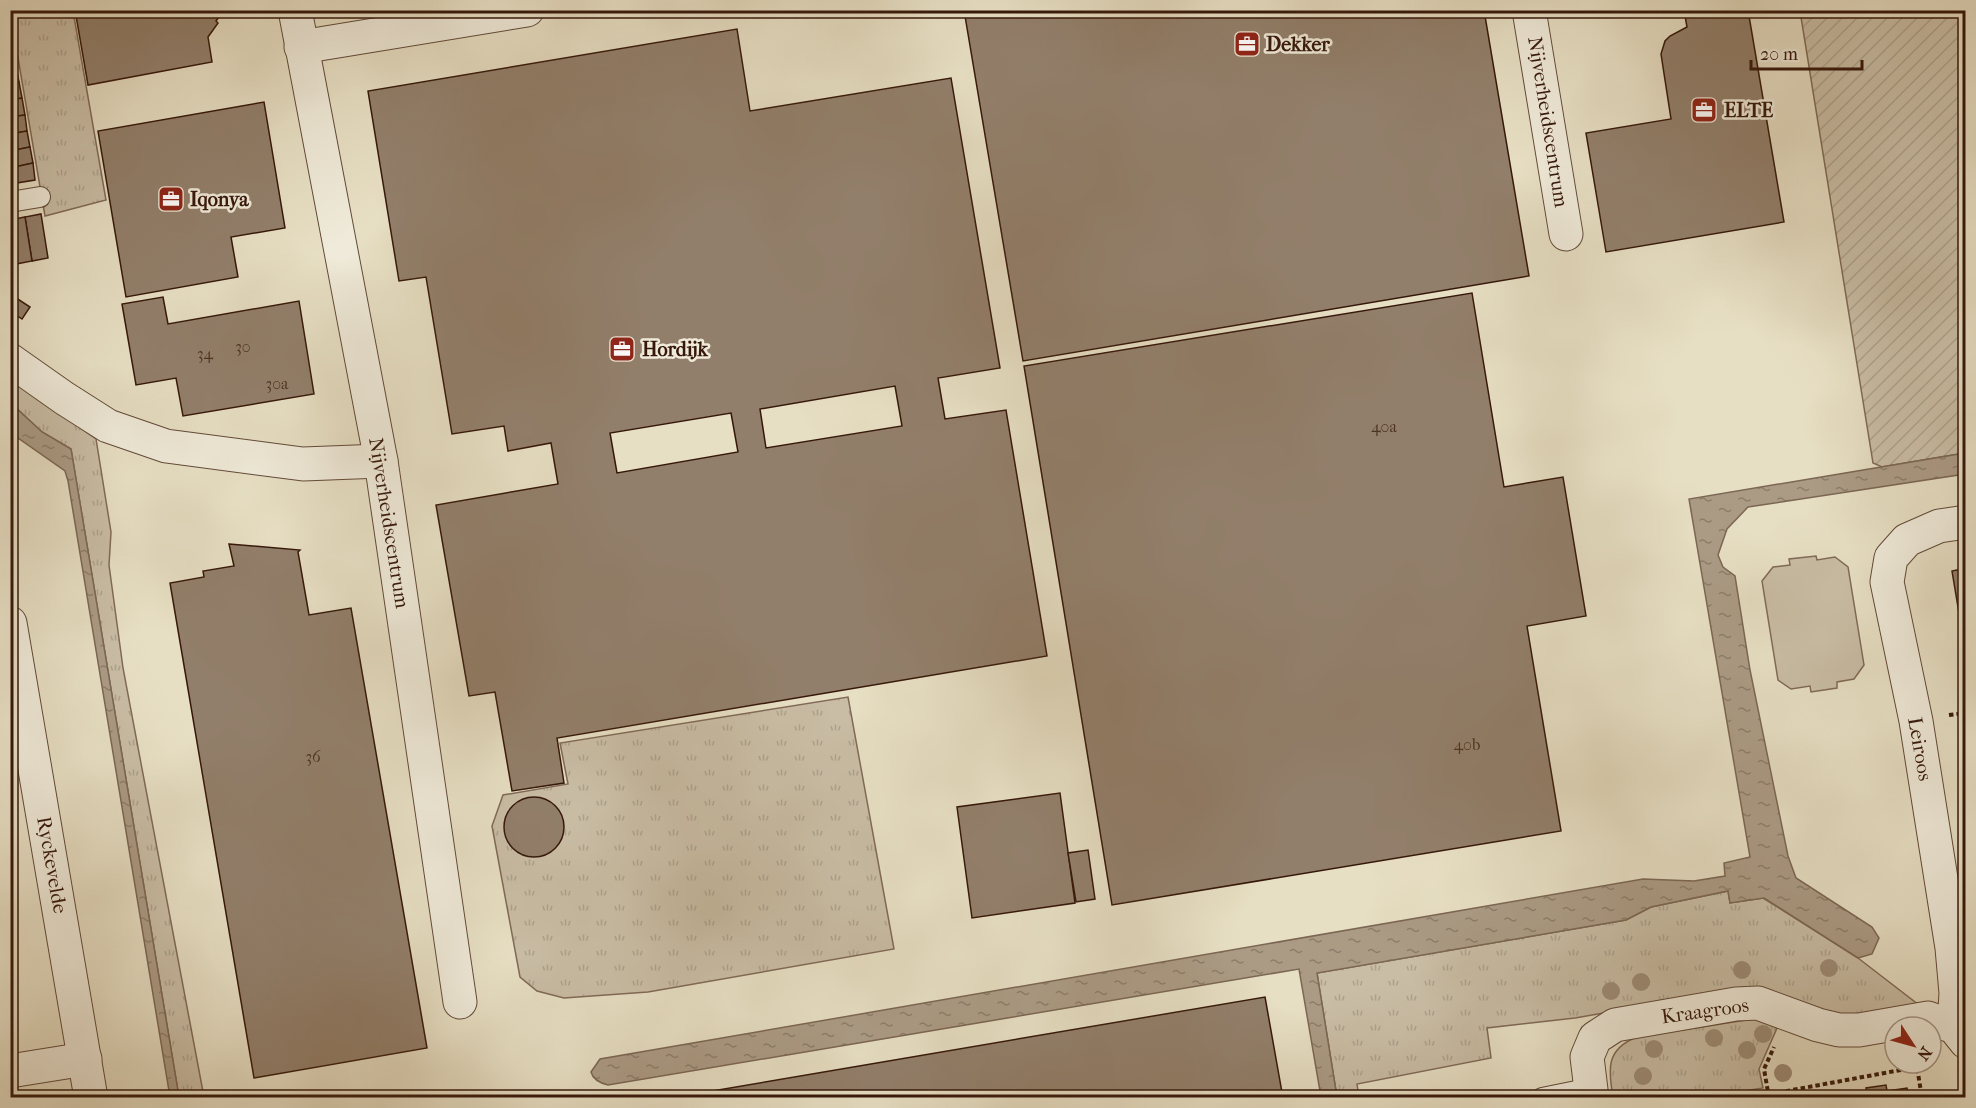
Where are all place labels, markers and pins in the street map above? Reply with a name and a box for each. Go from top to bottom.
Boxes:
office icon: Dekker [1232,29,1262,59]
place label: Dekker [1266,33,1330,56]
office icon: ELTE [1689,95,1719,125]
place label: ELTE [1724,99,1773,122]
office icon: Iqonya [156,184,186,214]
place label: Iqonya [190,188,249,211]
office icon: Hordijk [607,334,637,364]
place label: Hordijk [642,338,709,361]

